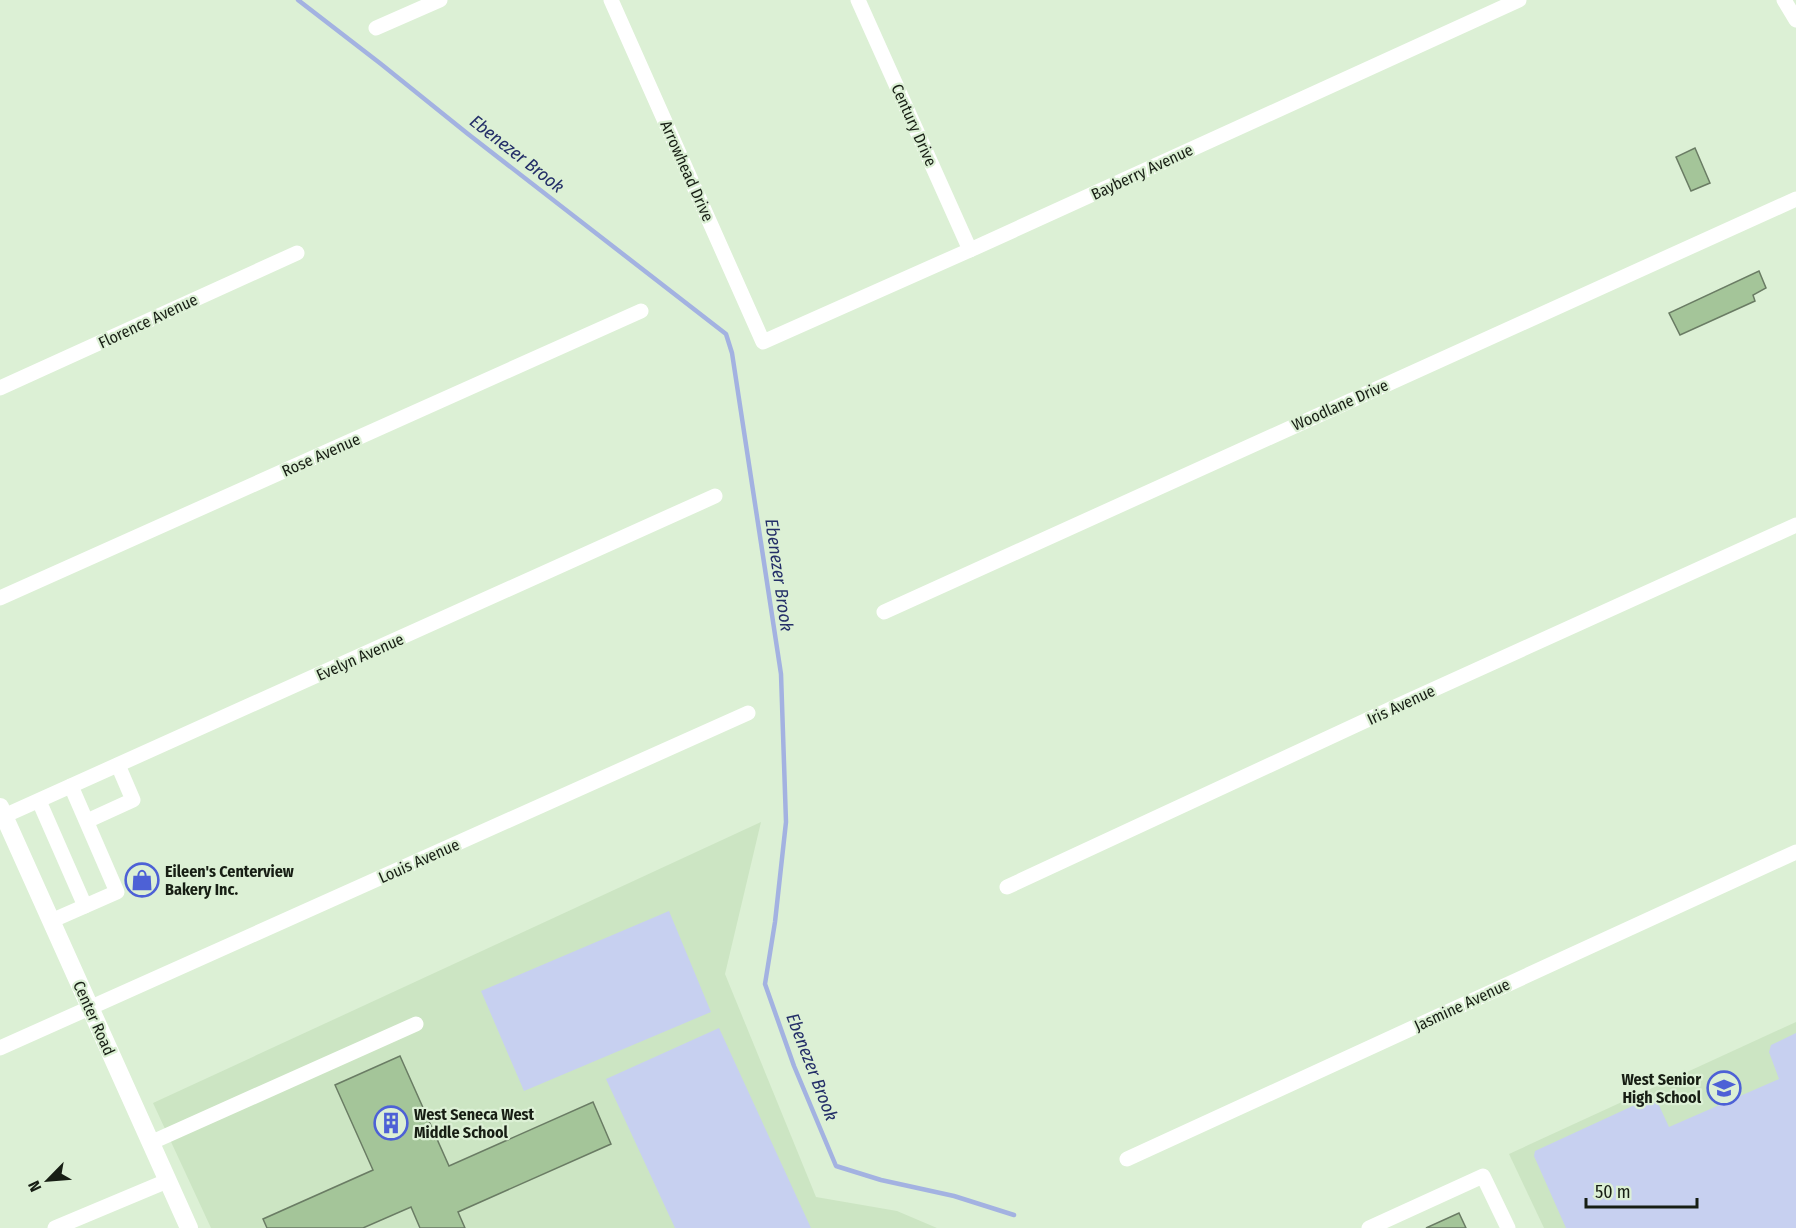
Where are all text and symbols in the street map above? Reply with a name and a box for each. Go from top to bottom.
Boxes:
street label: Century Drive [887,81,941,169]
water label: Ebenezer Brook [465,110,569,198]
street label: Arrowhead Drive [656,118,718,224]
street label: Bayberry Avenue [1088,140,1196,204]
street label: Florence Avenue [95,290,201,352]
street label: Woodlane Drive [1289,375,1391,435]
street label: Rose Avenue [279,429,363,481]
water label: Ebenezer Brook [760,517,798,633]
street label: Evelyn Avenue [313,629,407,685]
street label: Iris Avenue [1364,681,1438,729]
street label: Louis Avenue [376,835,462,887]
shop icon: Eileen's Centerview Bakery Inc. [124,862,160,898]
place label: Eileen's Centerview Bakery Inc. [165,862,294,899]
street label: Jasmine Avenue [1411,974,1513,1035]
street label: Center Road [69,978,119,1058]
water label: Ebenezer Brook [781,1010,843,1124]
place label: West Senior High School [1621,1070,1702,1107]
school or university icon: West Senior High School [1706,1070,1742,1106]
building icon: West Seneca West Middle School [373,1105,409,1141]
place label: West Seneca West Middle School [414,1105,535,1142]
north arrow [18,1150,78,1210]
scale bar [1586,1171,1697,1209]
text: N [24,1178,45,1194]
text: 50 m [1595,1181,1631,1203]

